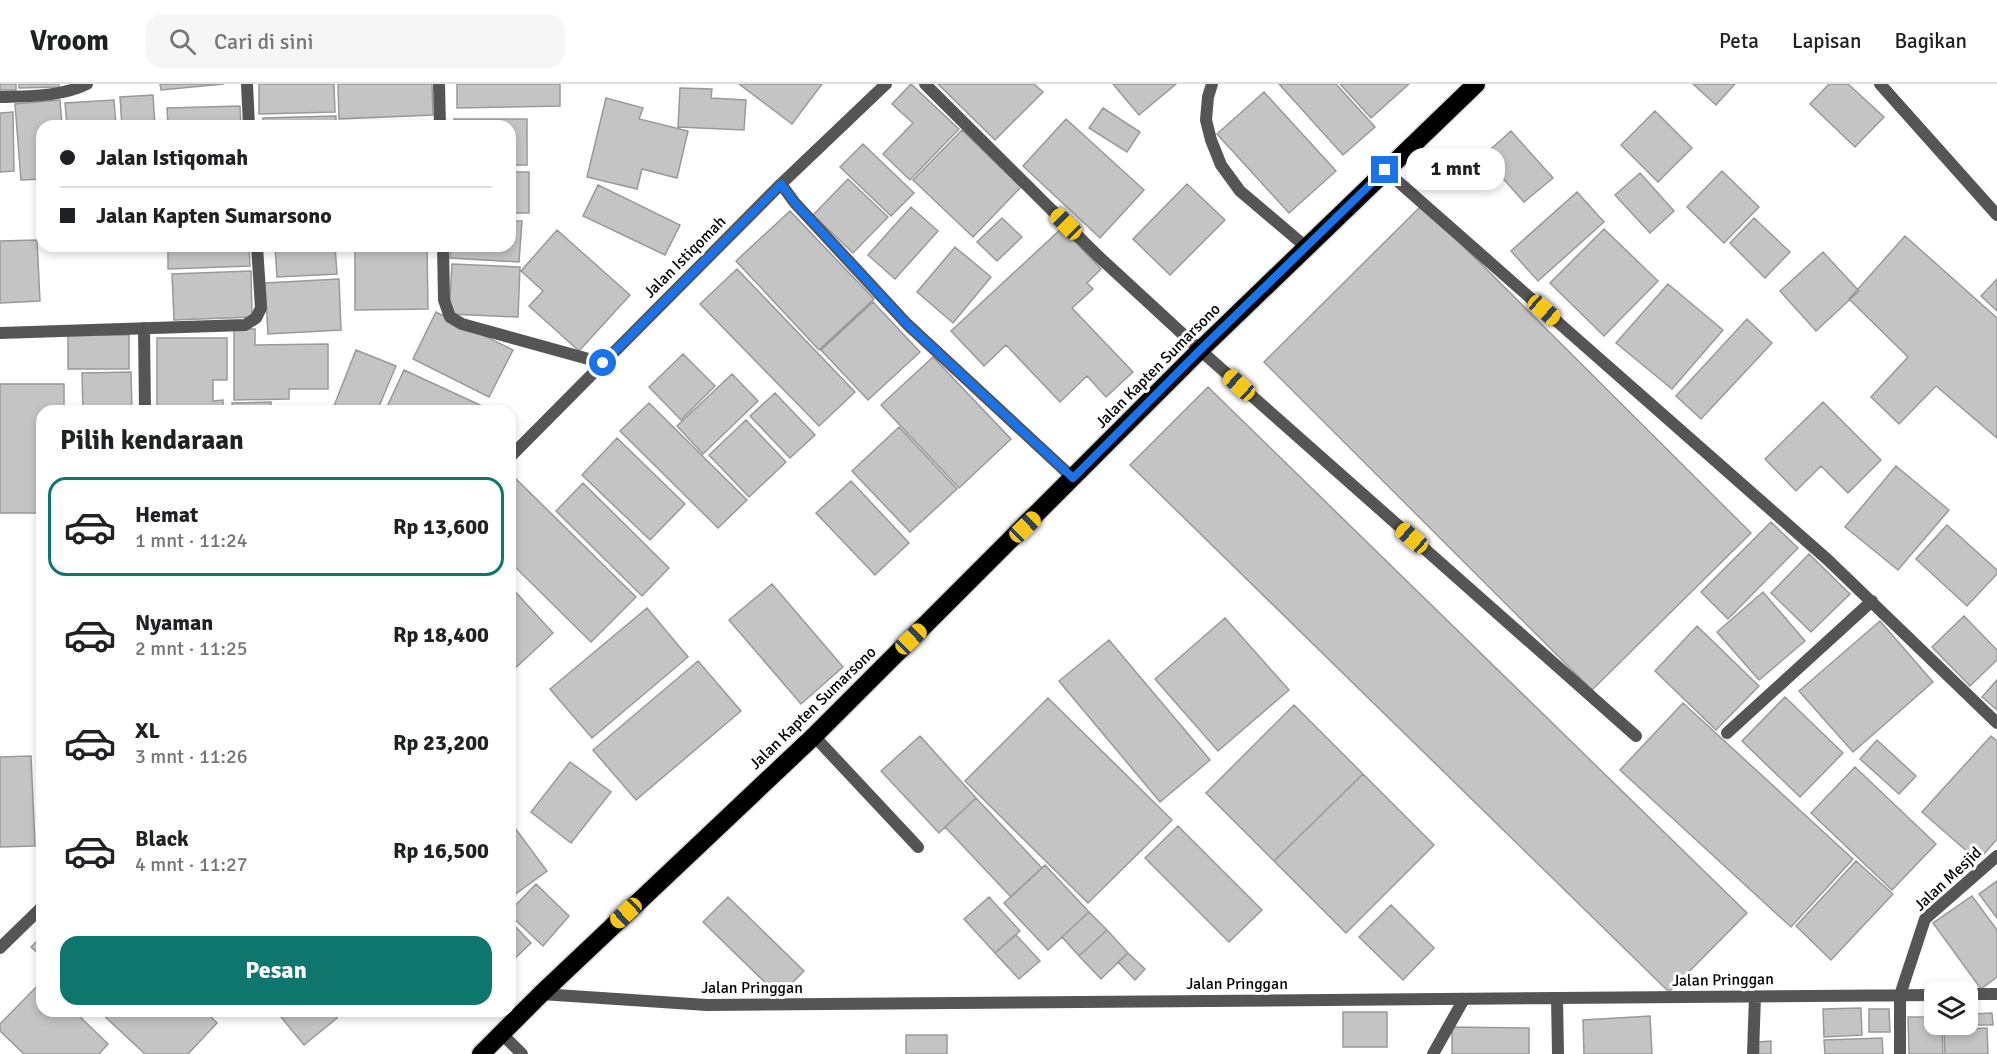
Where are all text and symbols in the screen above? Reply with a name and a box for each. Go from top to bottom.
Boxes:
search box [145,14,565,68]
text: Vroom [30,24,109,58]
icon: search [166,25,199,58]
text: Cari di sini [214,28,313,55]
text: Peta [1719,28,1759,54]
text: Lapisan [1792,28,1861,54]
text: Bagikan [1894,28,1967,54]
text: Jalan Istiqomah [96,144,248,171]
callout: 1 mnt [1406,149,1505,191]
route end [1371,156,1398,183]
text: 1 mnt [1431,156,1480,181]
text: Jalan Kapten Sumarsono [96,202,332,229]
car [1047,205,1085,243]
street label: Jalan Istiqomah [640,212,730,302]
car [1525,291,1563,329]
street label: Jalan Kapten Sumarsono [1091,299,1225,433]
route start [589,349,616,376]
car [1220,366,1258,404]
text: Pilih kendaraan [60,424,244,457]
icon: car [63,500,117,554]
text: Hemat [135,501,198,528]
car [1006,508,1044,546]
text: Rp 13,600 [393,513,489,540]
car [1393,519,1431,557]
text: 1 mnt · 11:24 [135,528,248,553]
icon: car [63,608,117,662]
text: Nyaman [135,609,213,636]
car [892,620,930,658]
text: Rp 18,400 [393,621,489,648]
text: 2 mnt · 11:25 [135,636,248,661]
street label: Jalan Kapten Sumarsono [745,642,881,774]
icon: car [63,716,117,770]
text: XL [135,717,160,744]
text: Rp 23,200 [393,729,489,756]
text: 3 mnt · 11:26 [135,744,248,769]
icon: car [63,824,117,878]
text: Black [135,825,189,852]
text: Rp 16,500 [393,837,489,864]
street label: Jalan Mesjid [1910,843,1986,915]
text: 4 mnt · 11:27 [135,852,248,877]
car [607,894,645,932]
button: Pesan [60,936,492,1005]
street label: Jalan Pringgan [1672,969,1774,991]
street label: Jalan Pringgan [1186,974,1288,994]
street label: Jalan Pringgan [701,978,803,998]
map controls [1924,981,1978,1035]
button: layers [1924,981,1978,1035]

